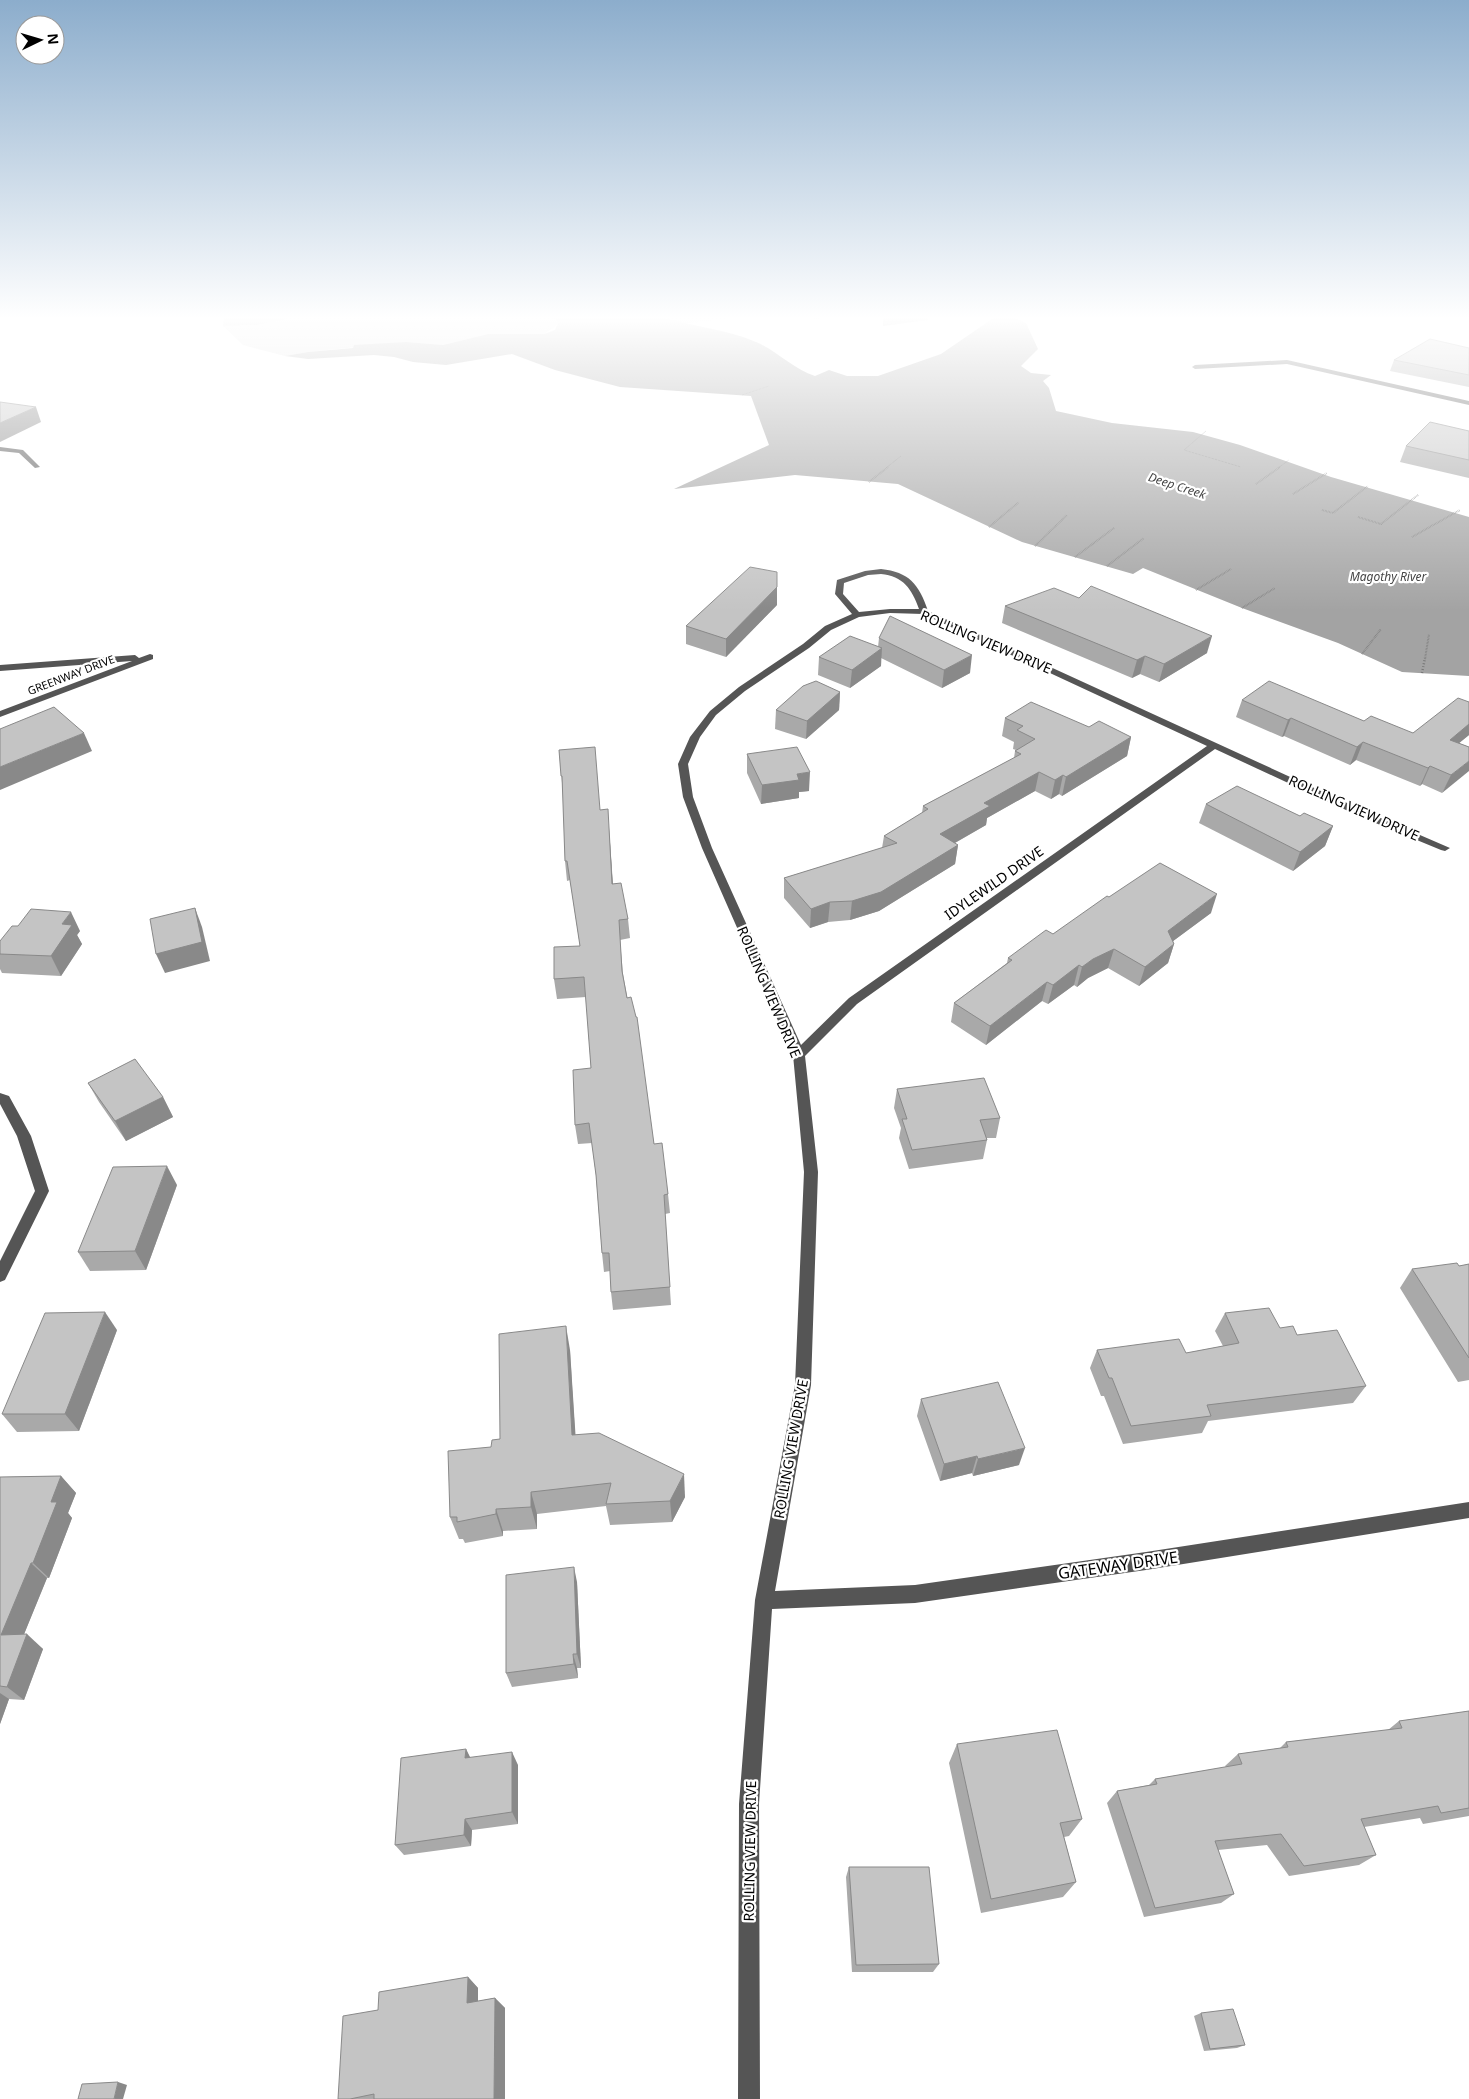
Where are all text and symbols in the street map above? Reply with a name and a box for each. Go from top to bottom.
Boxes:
north arrow [15,15,65,65]
text: N [43,32,63,45]
water label: Deep Creek [1146,468,1209,503]
water label: Magothy River [1350,568,1428,585]
street label: ROLLING VIEW DRIVE [918,605,1055,678]
street label: GREENWAY DRIVE [25,651,116,698]
street label: ROLLING VIEW DRIVE [1286,770,1422,845]
street label: IDYLEWILD DRIVE [940,841,1047,924]
street label: ROLLING VIEW DRIVE [733,923,806,1060]
street label: ROLLING VIEW DRIVE [769,1378,812,1520]
street label: GATEWAY DRIVE [1057,1546,1179,1584]
street label: ROLLING VIEW DRIVE [739,1780,760,1922]

